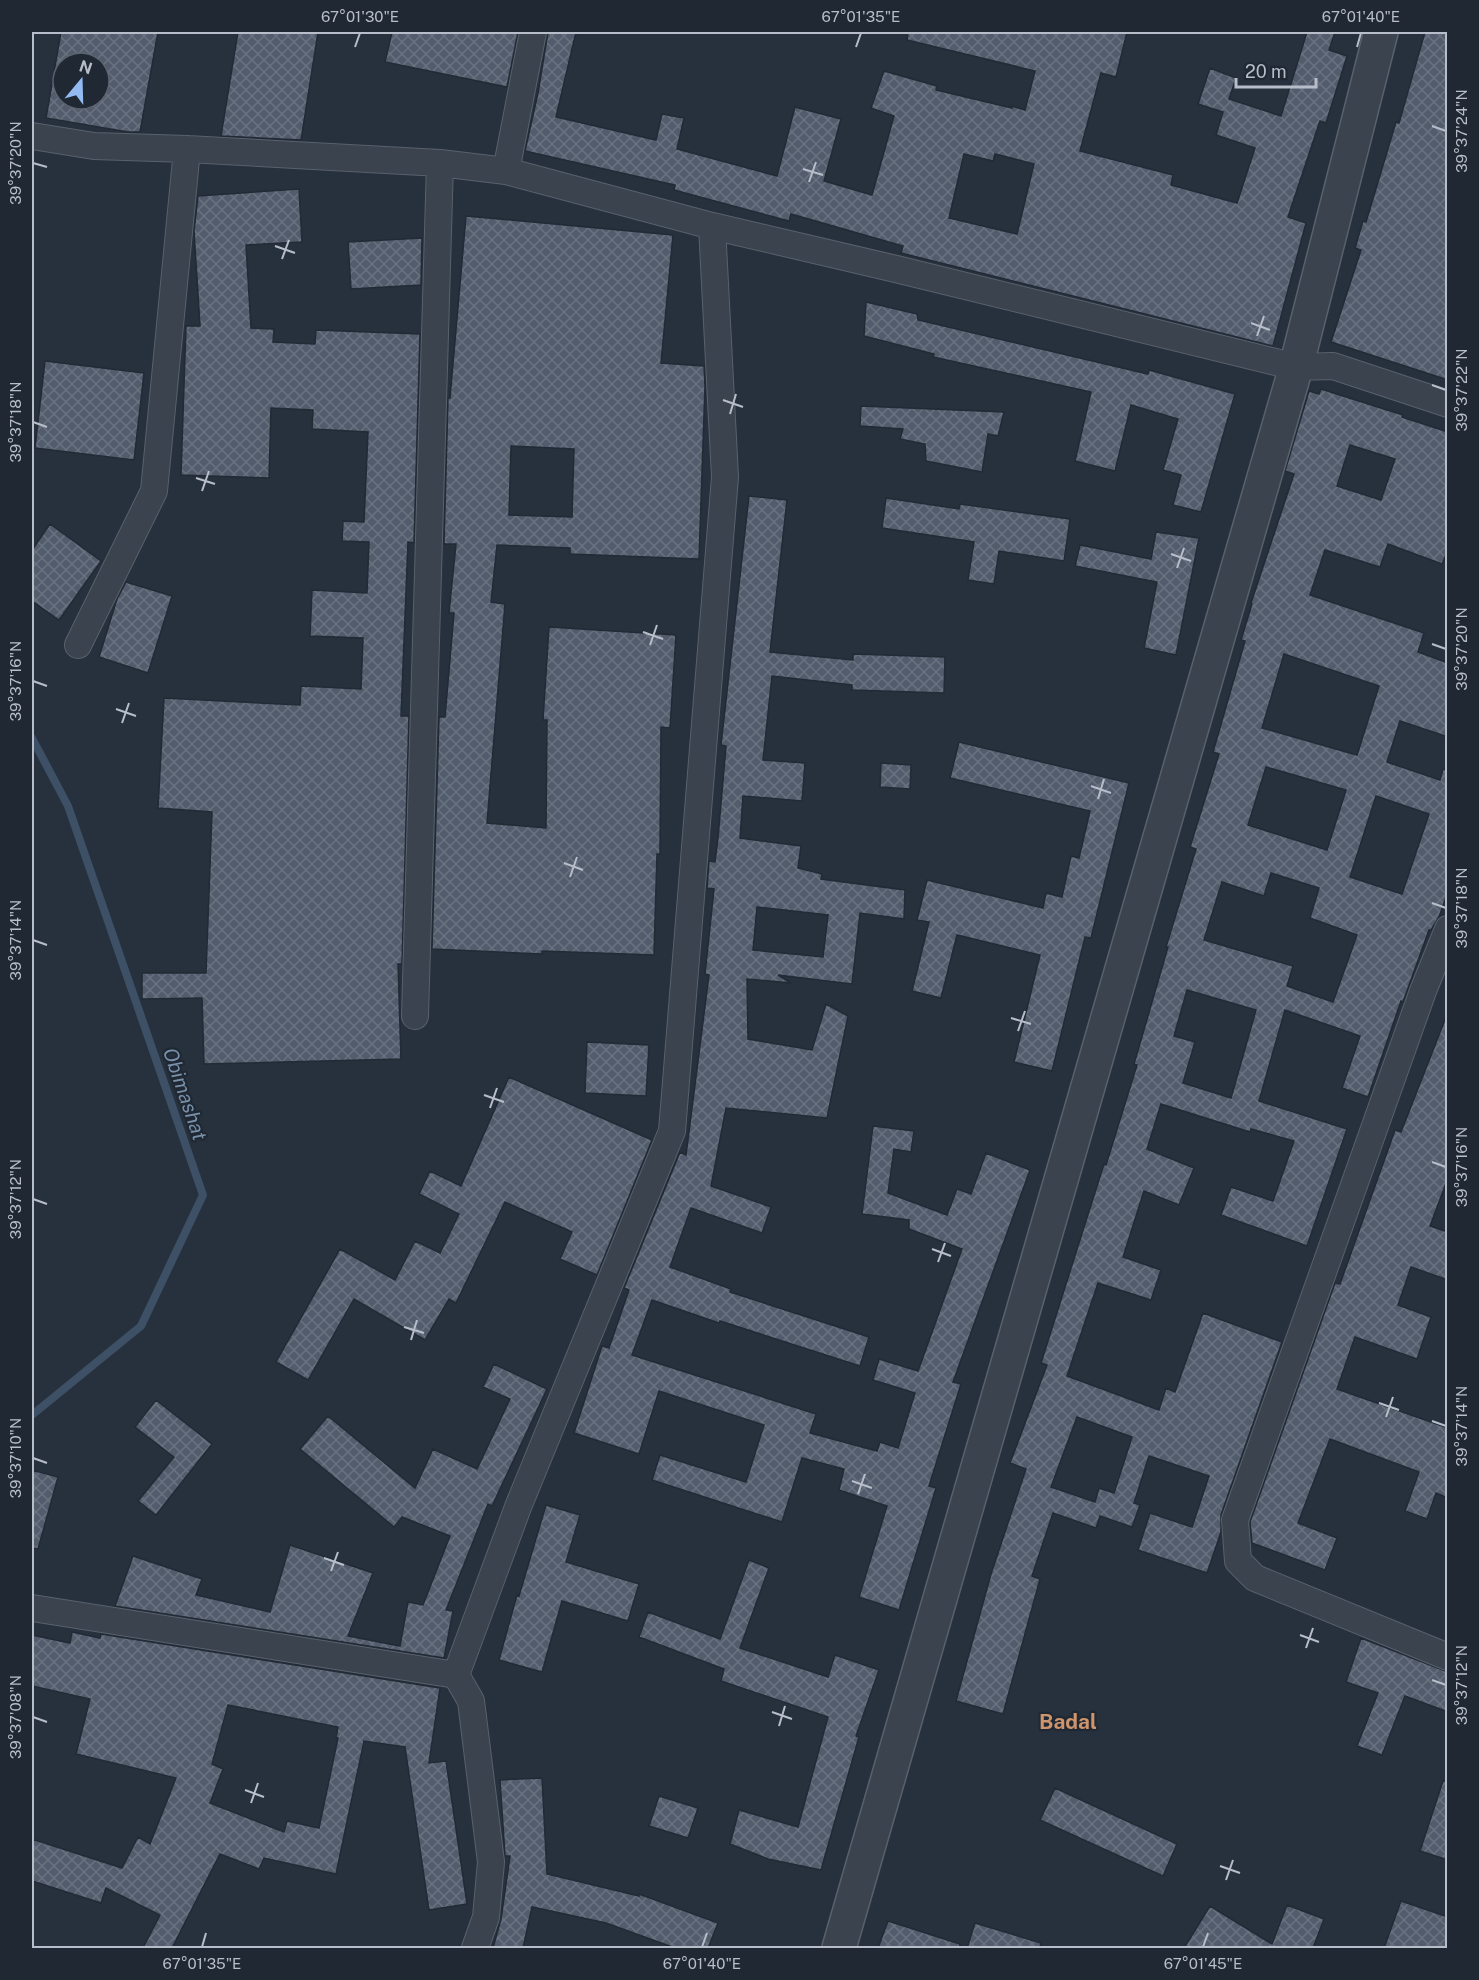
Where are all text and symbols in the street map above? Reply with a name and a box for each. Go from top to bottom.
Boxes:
text: 67°01'30"E [321,8,399,25]
text: 67°01'35"E [822,8,900,25]
text: 67°01'40"E [1322,8,1400,25]
north arrow [51,51,111,111]
scale bar [1236,51,1316,89]
text: N [77,56,95,78]
text: 20 m [1245,61,1287,82]
text: 39°37'24"N [1453,89,1470,173]
text: 39°37'20"N [7,121,24,205]
text: 39°37'22"N [1453,348,1470,432]
text: 39°37'18"N [7,381,24,463]
text: 39°37'20"N [1453,607,1470,691]
text: 39°37'16"N [7,641,24,721]
text: 39°37'18"N [1453,867,1470,949]
text: 39°37'14"N [7,900,24,980]
water label: Obimashat [158,1045,212,1144]
text: 39°37'16"N [1453,1127,1470,1207]
text: 39°37'12"N [7,1159,24,1239]
text: 39°37'14"N [1453,1386,1470,1466]
text: 39°37'10"N [7,1418,24,1498]
text: 39°37'12"N [1453,1645,1470,1725]
text: 39°37'08"N [7,1675,24,1759]
district label: Badal [1039,1709,1097,1734]
text: 67°01'35"E [163,1955,241,1972]
text: 67°01'40"E [663,1955,741,1972]
text: 67°01'45"E [1164,1955,1242,1972]

